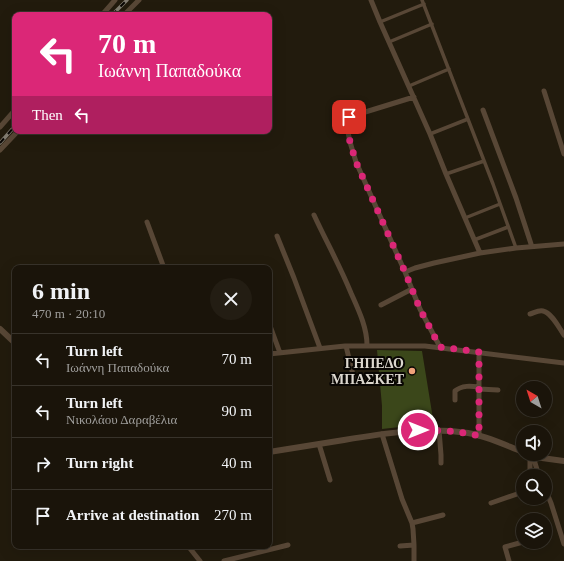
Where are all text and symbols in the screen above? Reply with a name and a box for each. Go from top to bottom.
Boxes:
icon: left [32,28,84,80]
text: 70 m [98,28,156,59]
text: Ιωάννη Παπαδούκα [98,61,241,81]
pin [332,100,366,134]
icon: left [71,104,93,126]
icon: arrive [338,106,360,128]
text: Then [32,107,63,123]
text: 6 min [32,278,90,304]
button: close [210,278,252,320]
text: 470 m · 20:10 [32,306,105,321]
text: Turn left [66,343,123,359]
icon: left [32,349,54,371]
text: 70 m [222,351,252,367]
place label: ΓΗΠΕΔΟ ΜΠΑΣΚΕΤ [331,356,405,387]
text: Ιωάννη Παπαδούκα [66,360,169,375]
marker: ΓΗΠΕΔΟ ΜΠΑΣΚΕΤ [407,366,417,376]
north arrow [516,381,552,417]
map controls [516,381,552,549]
text: Turn left [66,395,123,411]
icon: left [32,401,54,423]
text: 90 m [222,403,252,419]
position arrow [397,409,439,451]
text: Νικολάου Δαραβέλια [66,412,177,427]
button: sound [516,425,552,461]
icon: right [32,453,54,475]
text: Turn right [66,455,133,471]
text: 40 m [222,455,252,471]
button: search [516,469,552,505]
icon: arrive [32,505,54,527]
text: Arrive at destination [66,507,199,523]
text: 270 m [214,507,252,523]
button: layers [516,513,552,549]

